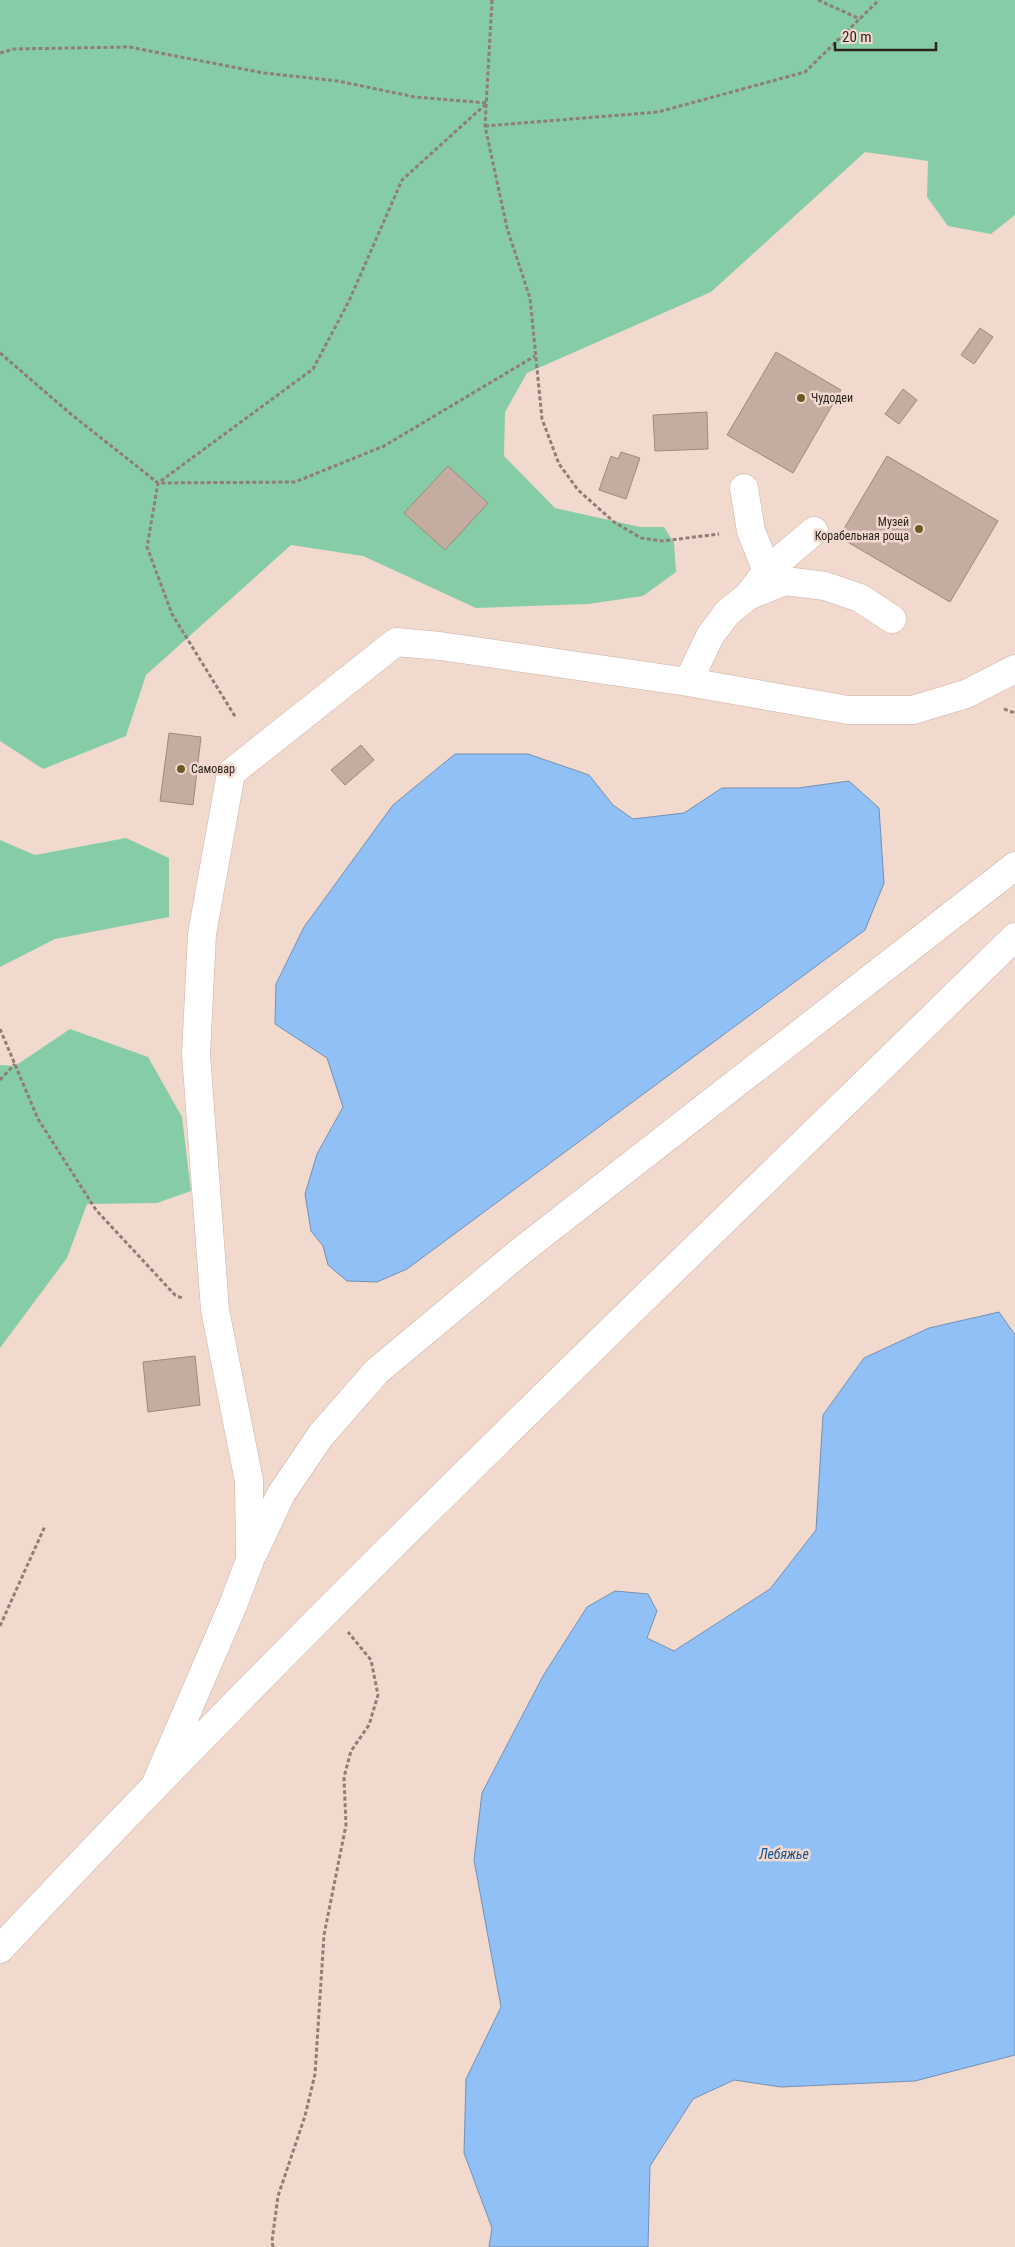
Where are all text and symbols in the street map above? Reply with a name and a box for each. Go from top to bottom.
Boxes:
scale bar [835,20,936,52]
text: 20 m [842,28,872,46]
place label: Чудодеи [811,391,853,405]
marker: Чудодеи [795,392,807,404]
place label: Музей Корабельная роща [815,515,909,543]
marker: Музей Корабельная роща [913,523,925,535]
place label: Самовар [191,762,235,776]
marker: Самовар [175,763,187,775]
water label: Лебяжье [758,1846,809,1862]

